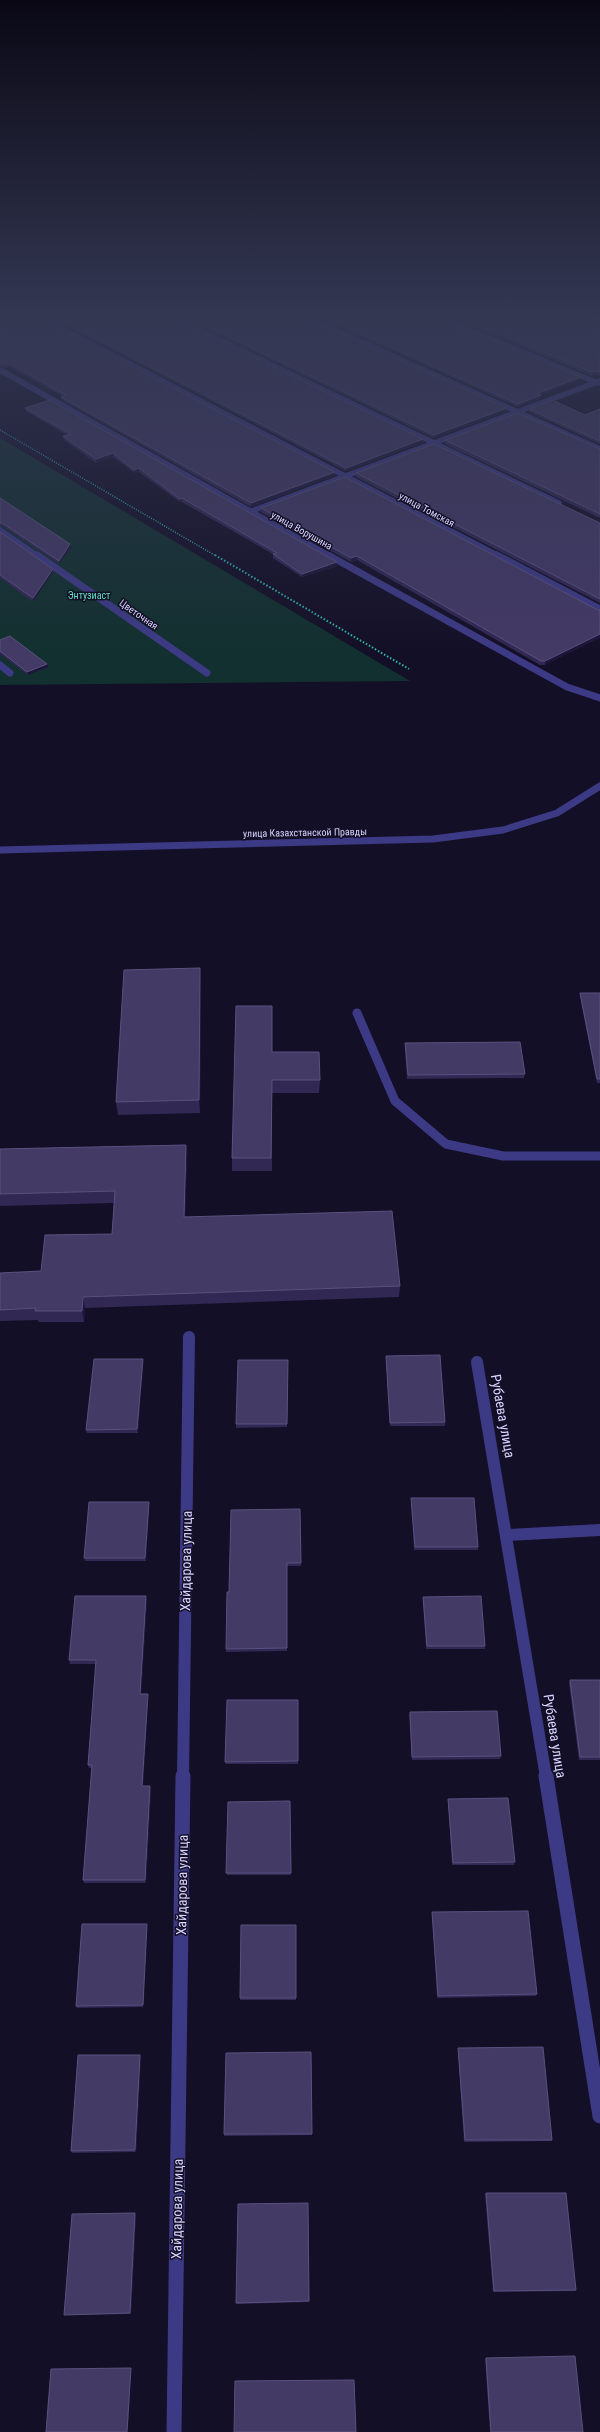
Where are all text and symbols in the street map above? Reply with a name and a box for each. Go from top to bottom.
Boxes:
street label: улица Томская [397,490,457,529]
street label: улица Ворушина [269,509,334,552]
park label: Энтузиаст [68,590,110,601]
street label: Цветочная [117,597,160,632]
street label: улица Казахстанской Правды [243,826,367,839]
street label: Рубаева улица [488,1373,518,1459]
street label: Хайдарова улица [177,1511,195,1611]
street label: Рубаева улица [540,1693,570,1779]
street label: Хайдарова улица [173,1835,191,1935]
street label: Хайдарова улица [168,2159,186,2259]

